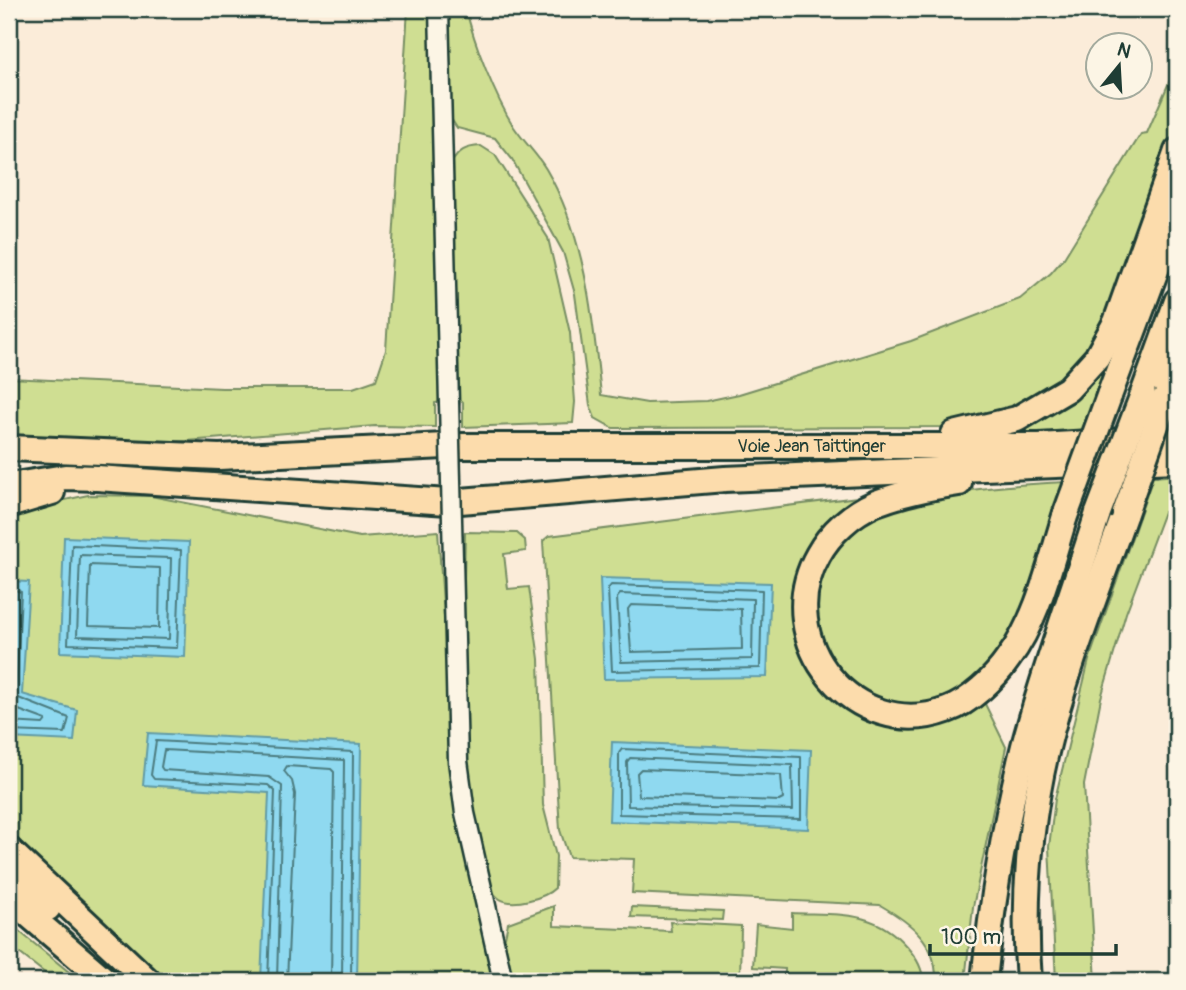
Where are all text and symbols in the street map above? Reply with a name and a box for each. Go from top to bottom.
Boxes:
north arrow [1084,32,1154,102]
text: N [1114,37,1134,64]
street label: Voie Jean Taittinger [737,435,886,458]
scale bar [930,913,1116,957]
text: 100 m [941,924,1001,951]

